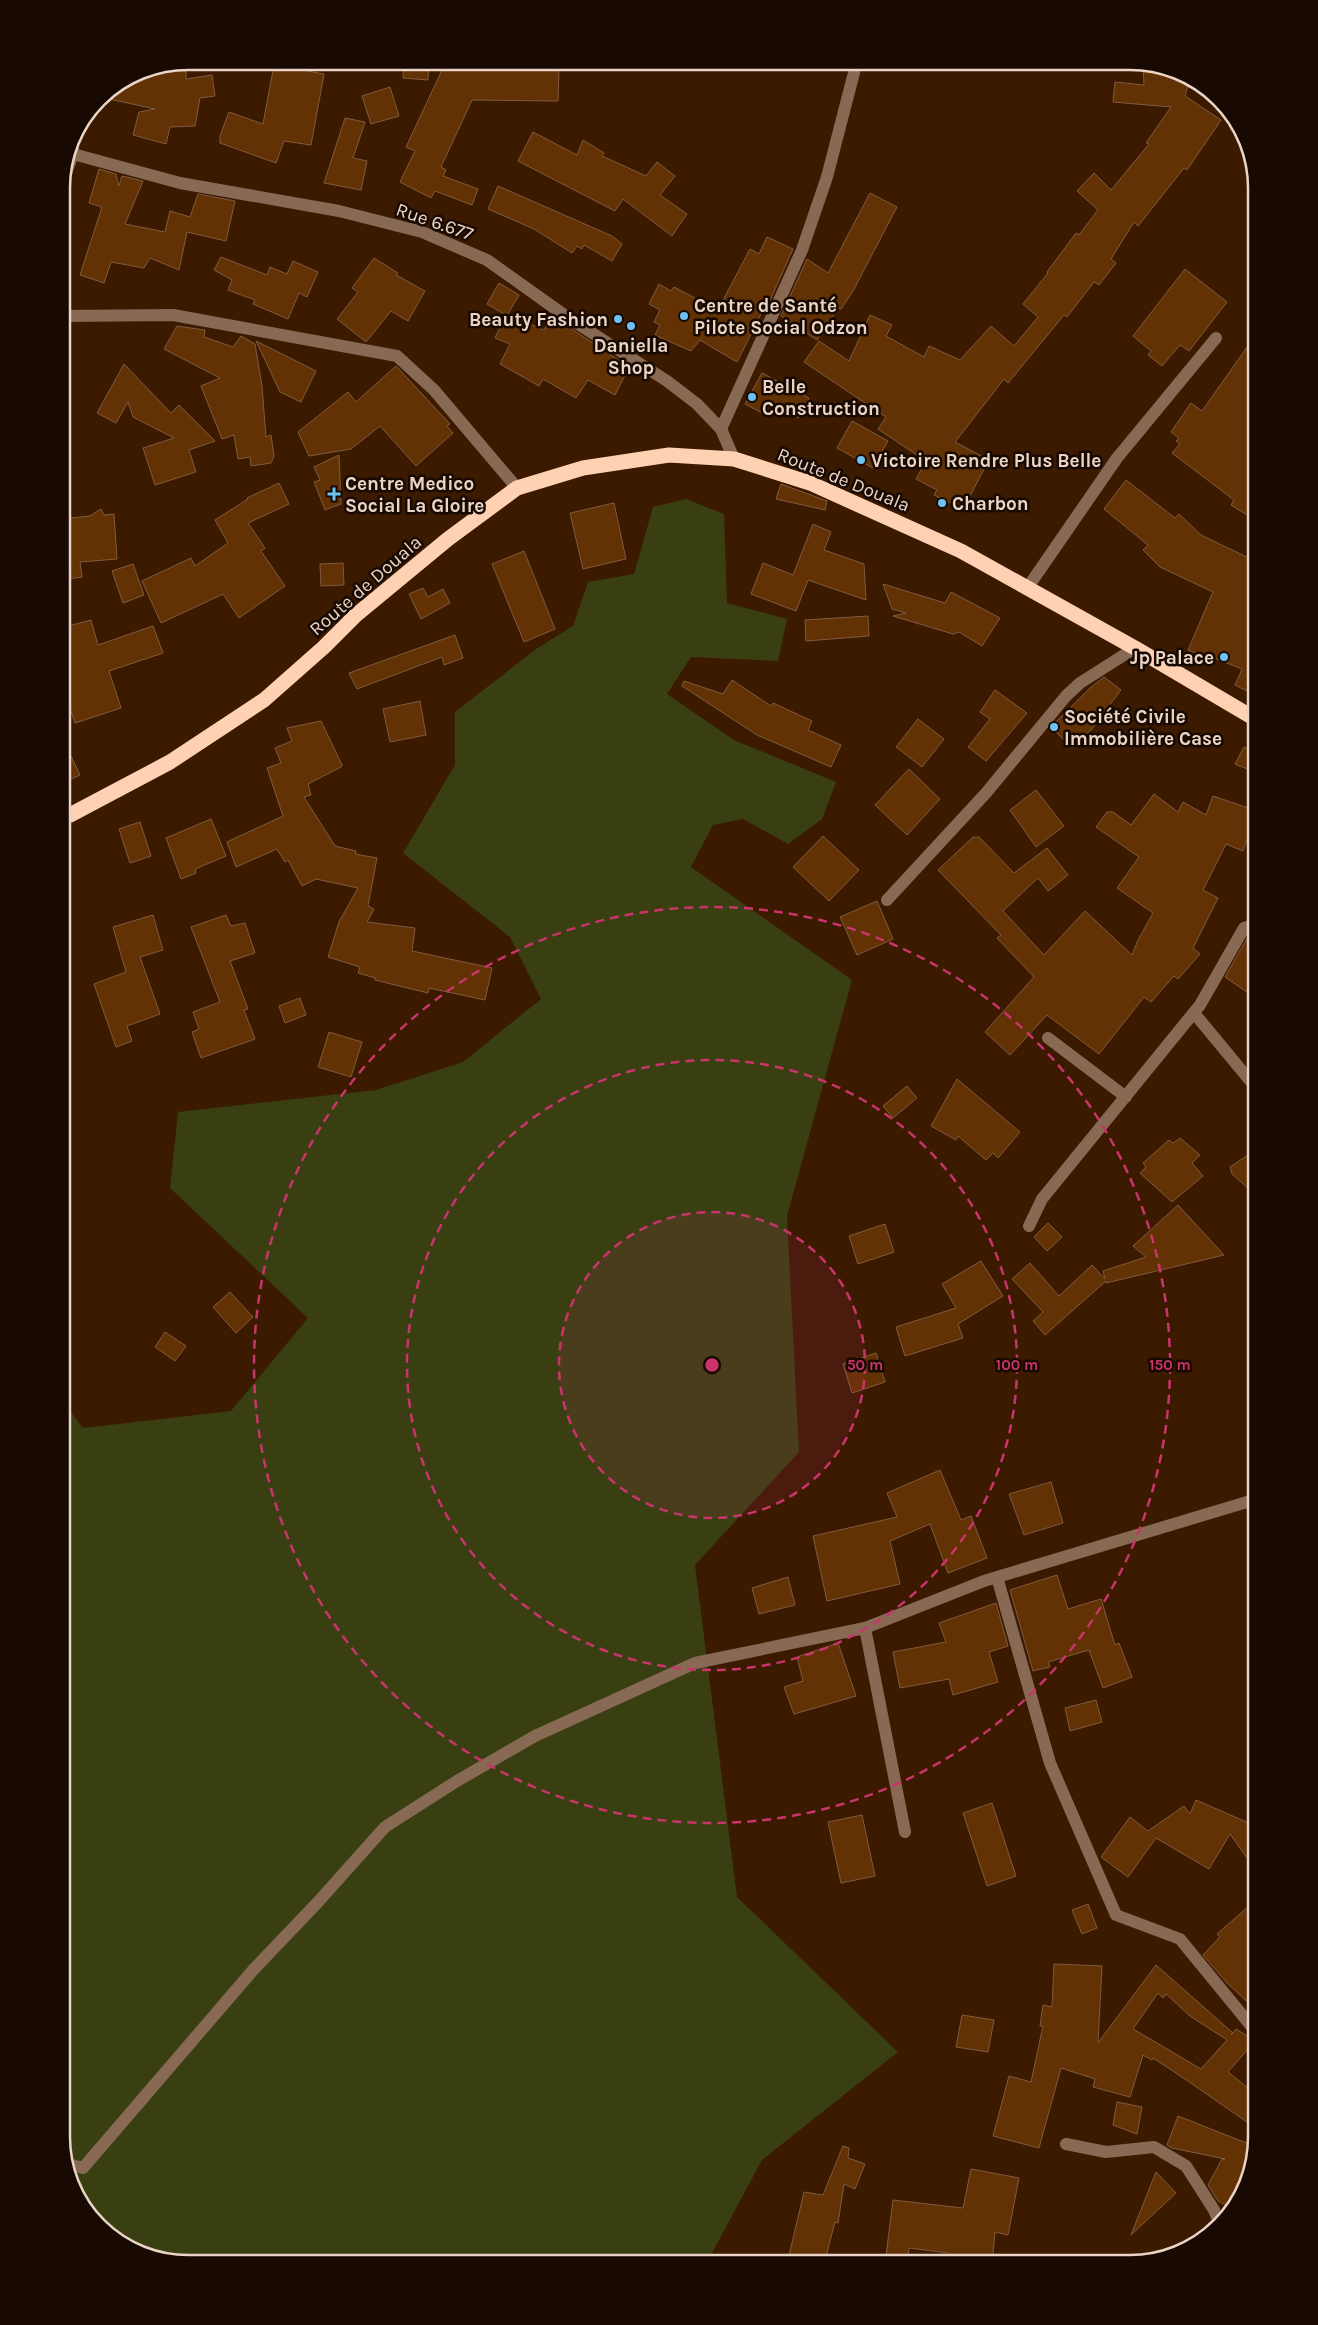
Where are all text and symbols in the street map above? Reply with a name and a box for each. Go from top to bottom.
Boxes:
street label: Rue 6.677 [393,198,476,245]
place label: Centre de Santé Pilote Social Odzon [694,295,868,339]
place label: Beauty Fashion [469,309,608,331]
marker: Centre de Santé Pilote Social Odzon [678,310,690,322]
marker: Beauty Fashion [612,313,624,325]
marker: Daniella Shop [625,320,637,332]
place label: Daniella Shop [594,335,668,379]
place label: Belle Construction [762,376,880,420]
marker: Belle Construction [746,391,758,403]
street label: Route de Douala [774,443,913,517]
place label: Victoire Rendre Plus Belle [871,450,1101,472]
marker: Victoire Rendre Plus Belle [855,454,867,466]
place label: Centre Medico Social La Gloire [345,473,484,517]
marker: Centre Medico Social La Gloire [327,487,341,501]
place label: Charbon [952,493,1029,515]
marker: Charbon [936,497,948,509]
street label: Route de Douala [305,531,426,640]
place label: Jp Palace [1130,647,1214,669]
marker: Jp Palace [1218,651,1230,663]
place label: Société Civile Immobilière Case [1064,706,1222,750]
marker: Société Civile Immobilière Case [1048,721,1060,733]
centre of rings [703,1356,721,1374]
text: 50 m [847,1356,883,1374]
text: 100 m [996,1356,1038,1374]
text: 150 m [1149,1356,1191,1374]

